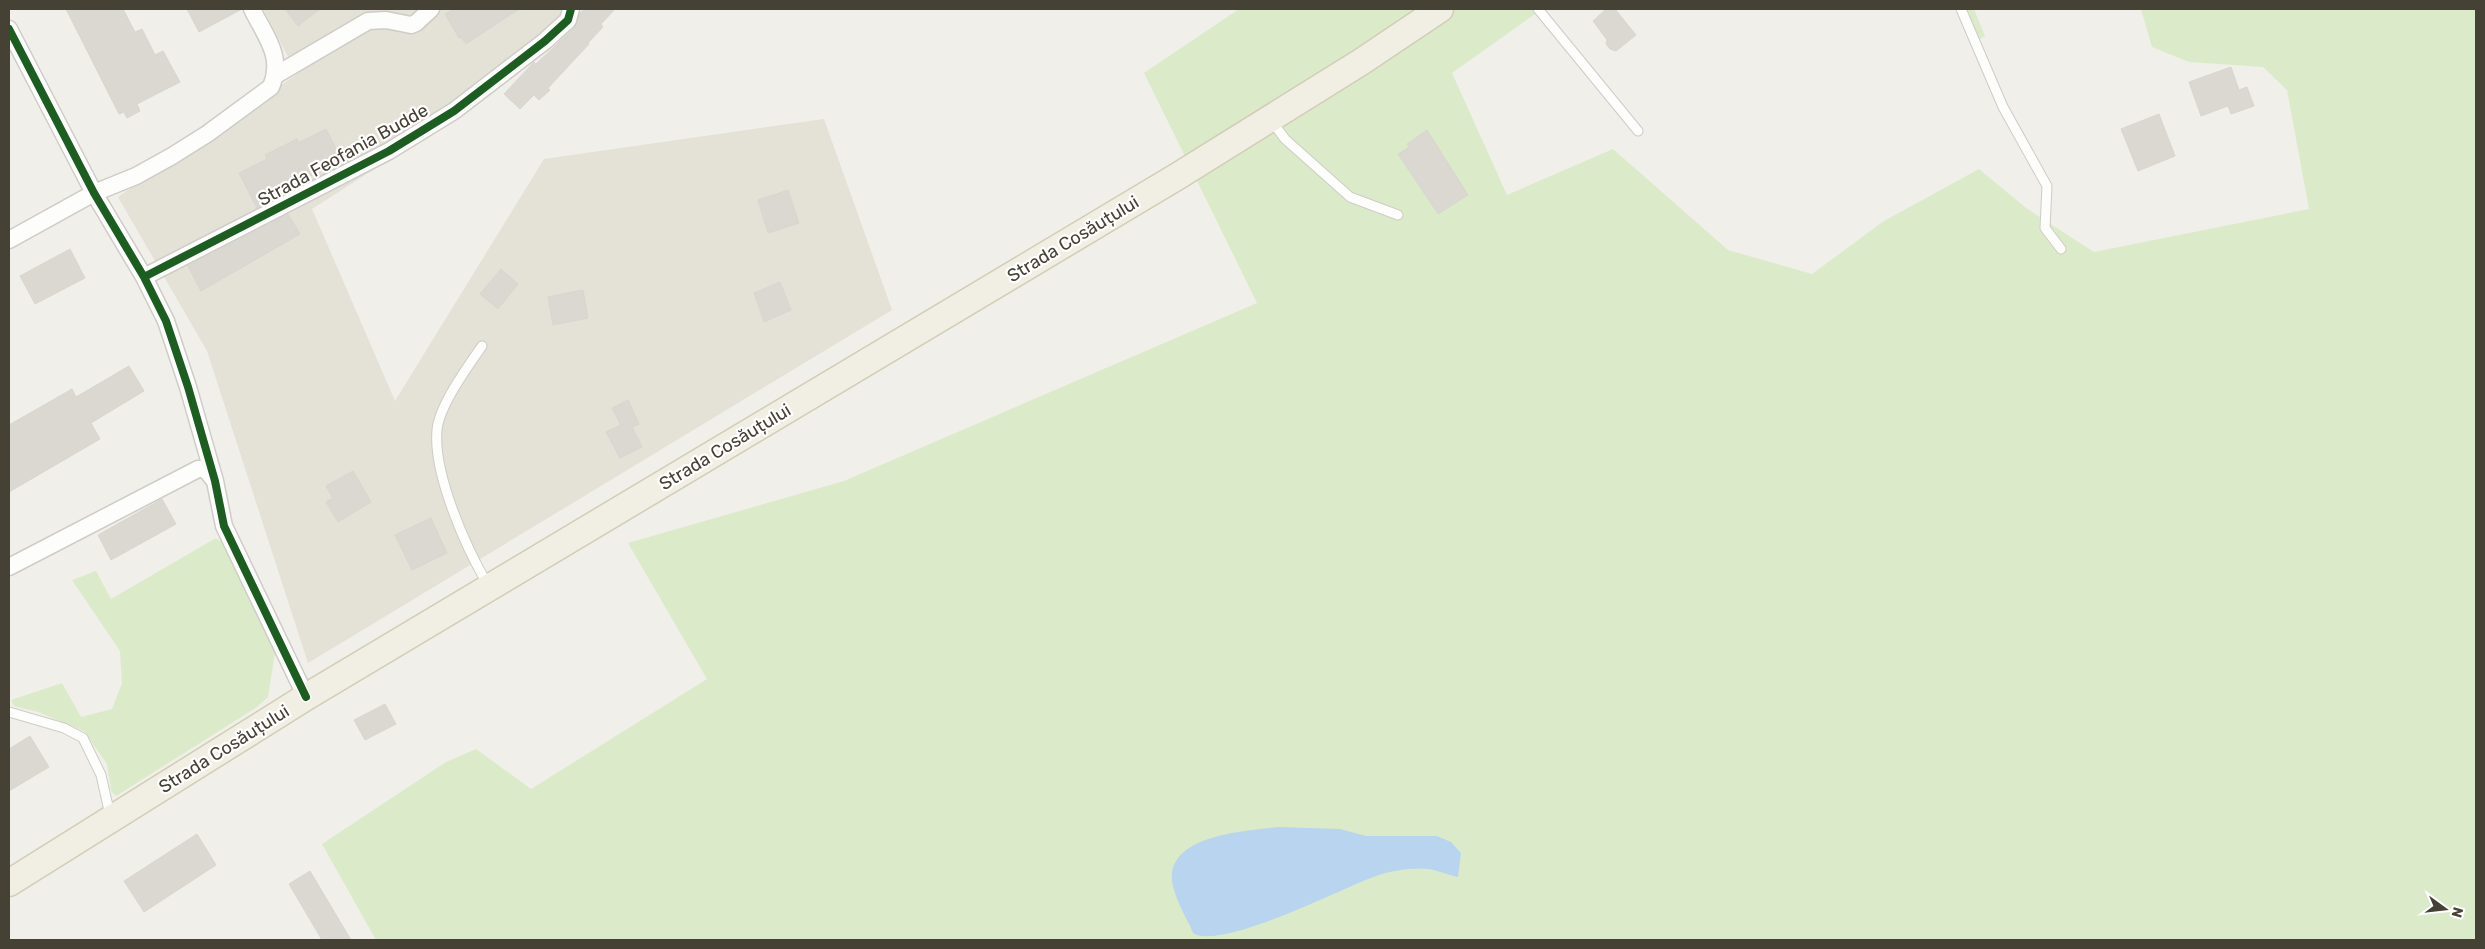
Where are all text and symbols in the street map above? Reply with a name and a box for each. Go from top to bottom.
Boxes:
street label: Strada Feofania Budde [254,99,432,211]
street label: Strada Cosăuțului [1003,191,1143,287]
street label: Strada Cosăuțului [655,399,795,495]
street label: Strada Cosăuțului [155,700,293,798]
north arrow [2420,884,2470,934]
text: N [2448,905,2467,919]

